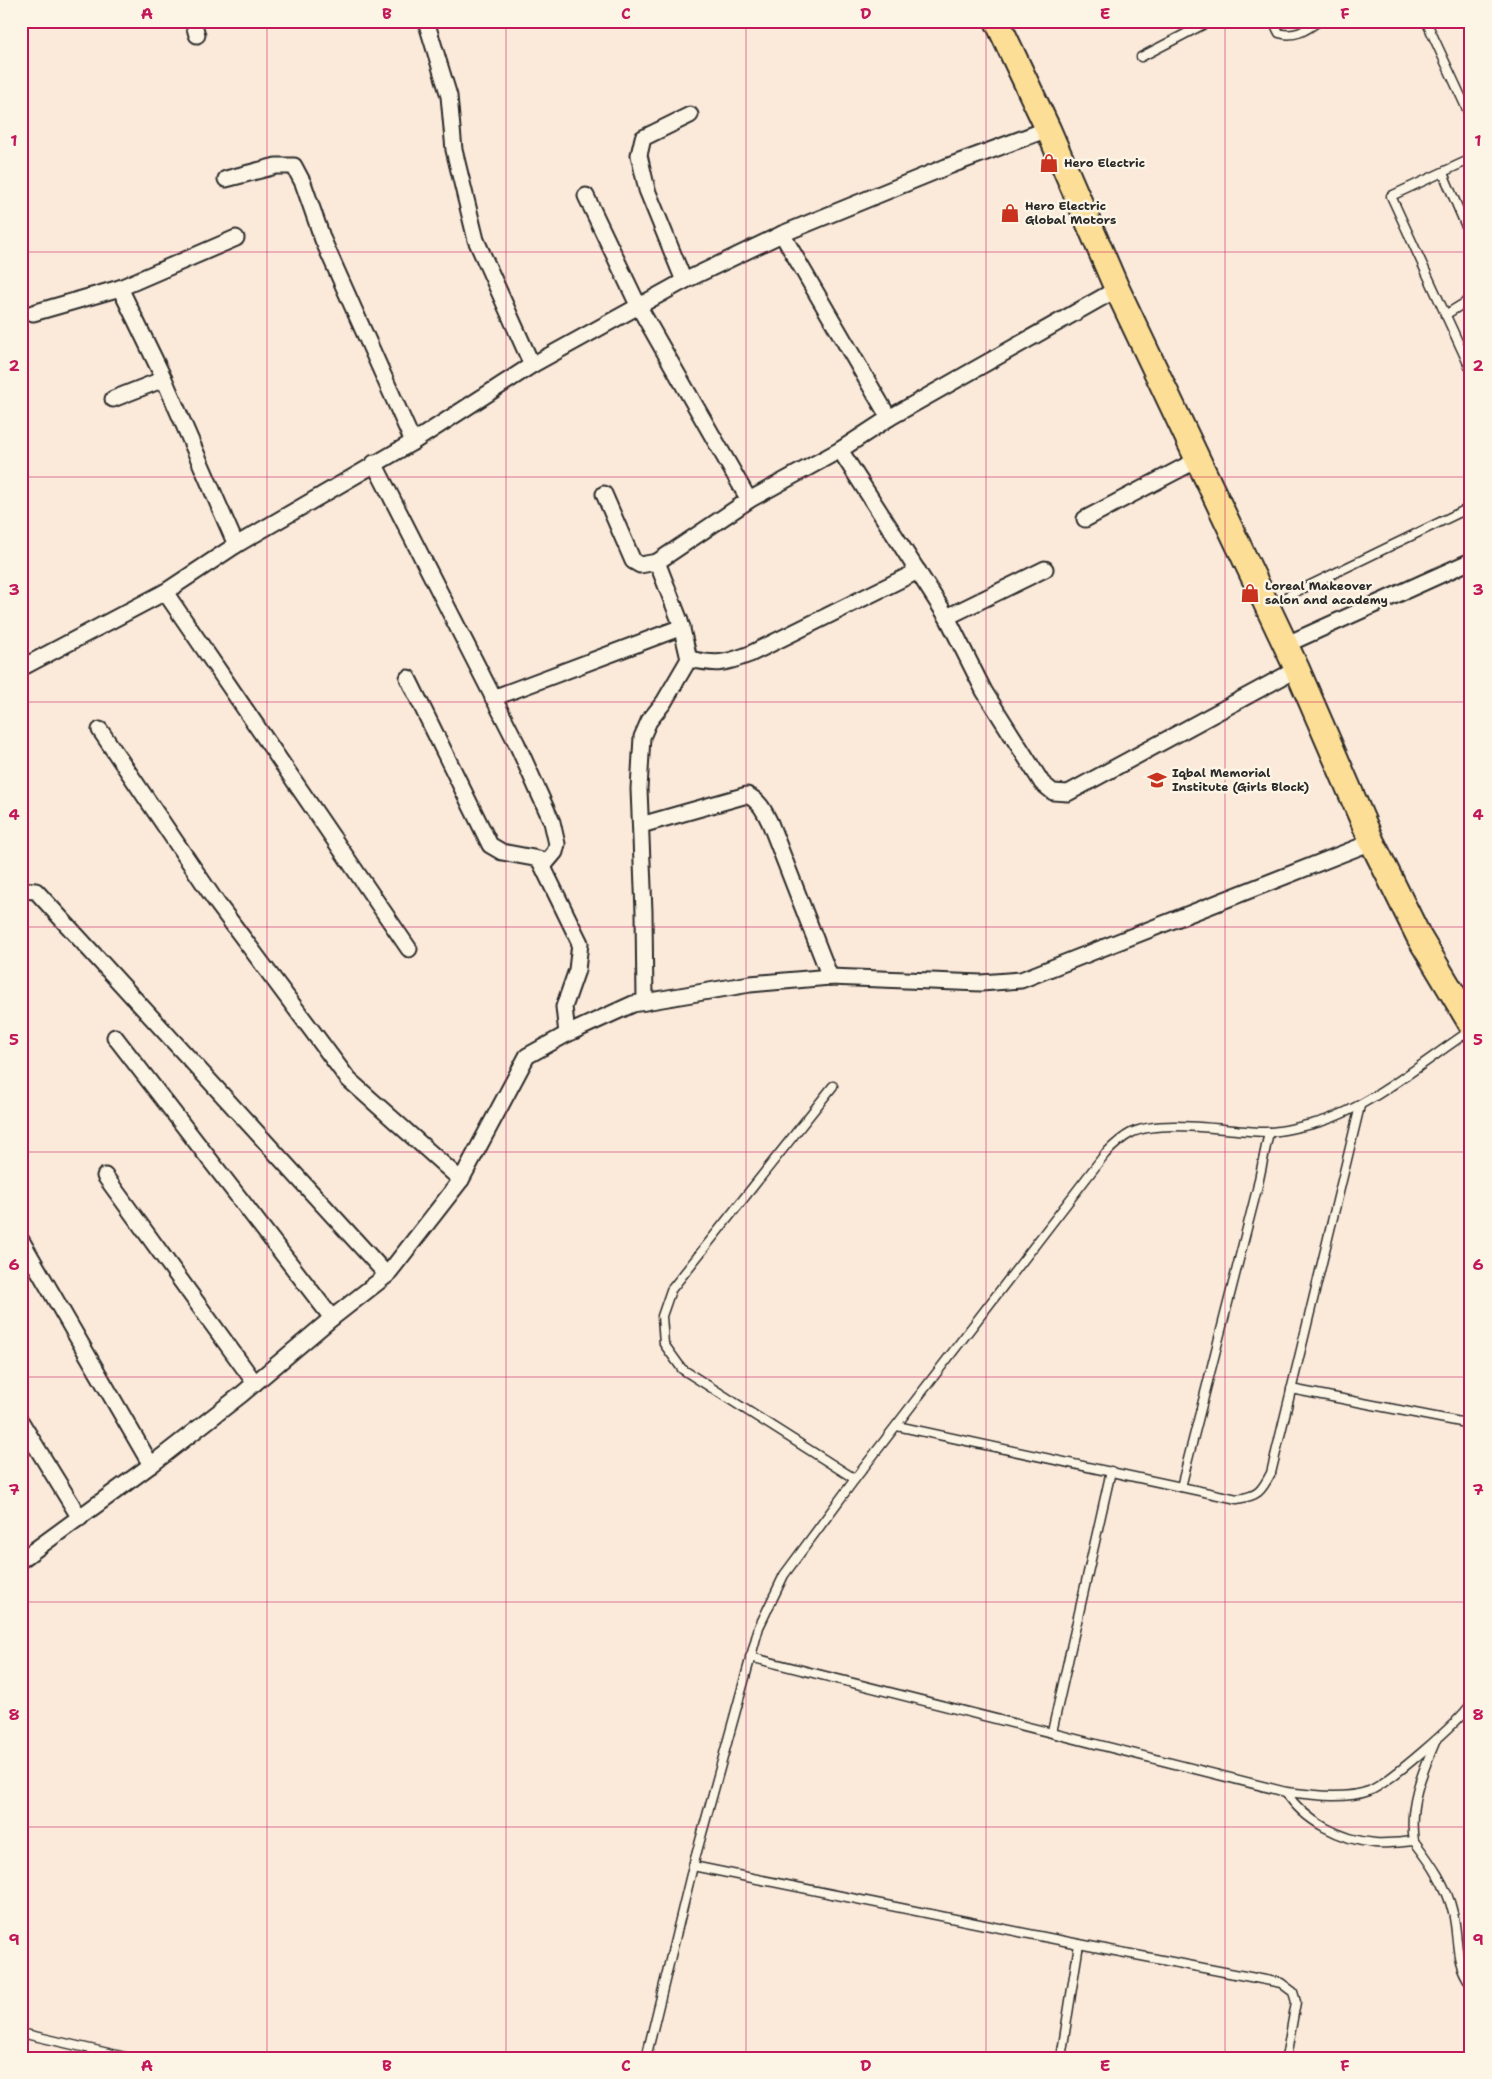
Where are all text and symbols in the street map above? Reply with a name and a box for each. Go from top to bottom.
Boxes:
text: A [141,3,153,24]
text: B [382,3,392,24]
text: C [621,3,631,24]
text: D [860,3,872,24]
text: E [1100,3,1110,24]
text: F [1340,3,1350,24]
text: 1 [10,130,18,151]
text: 1 [1474,130,1482,151]
shop icon: Hero Electric [1038,152,1060,174]
place label: Hero Electric [1064,155,1145,171]
place label: Hero Electric Global Motors [1025,198,1116,228]
shop icon: Hero Electric Global Motors [999,202,1021,224]
text: 2 [8,355,20,376]
text: 2 [1472,355,1484,376]
place label: Loreal Makeover salon and academy [1265,578,1388,608]
text: 3 [8,579,20,600]
text: 3 [1472,579,1484,600]
shop icon: Loreal Makeover salon and academy [1239,582,1261,604]
place label: Iqbal Memorial Institute (Girls Block) [1172,765,1309,795]
school or university icon: Iqbal Memorial Institute (Girls Block) [1146,769,1168,791]
text: 4 [8,804,20,825]
text: 4 [1472,804,1484,825]
text: 5 [9,1029,19,1050]
text: 5 [1473,1029,1483,1050]
text: 6 [8,1254,20,1275]
text: 6 [1472,1254,1484,1275]
text: 7 [8,1479,20,1500]
text: 7 [1472,1479,1484,1500]
text: 8 [8,1704,20,1725]
text: 8 [1472,1704,1484,1725]
text: 9 [8,1929,20,1950]
text: 9 [1472,1929,1484,1950]
text: A [141,2055,153,2076]
text: B [382,2055,392,2076]
text: C [621,2055,631,2076]
text: D [860,2055,872,2076]
text: E [1100,2055,1110,2076]
text: F [1340,2055,1350,2076]

